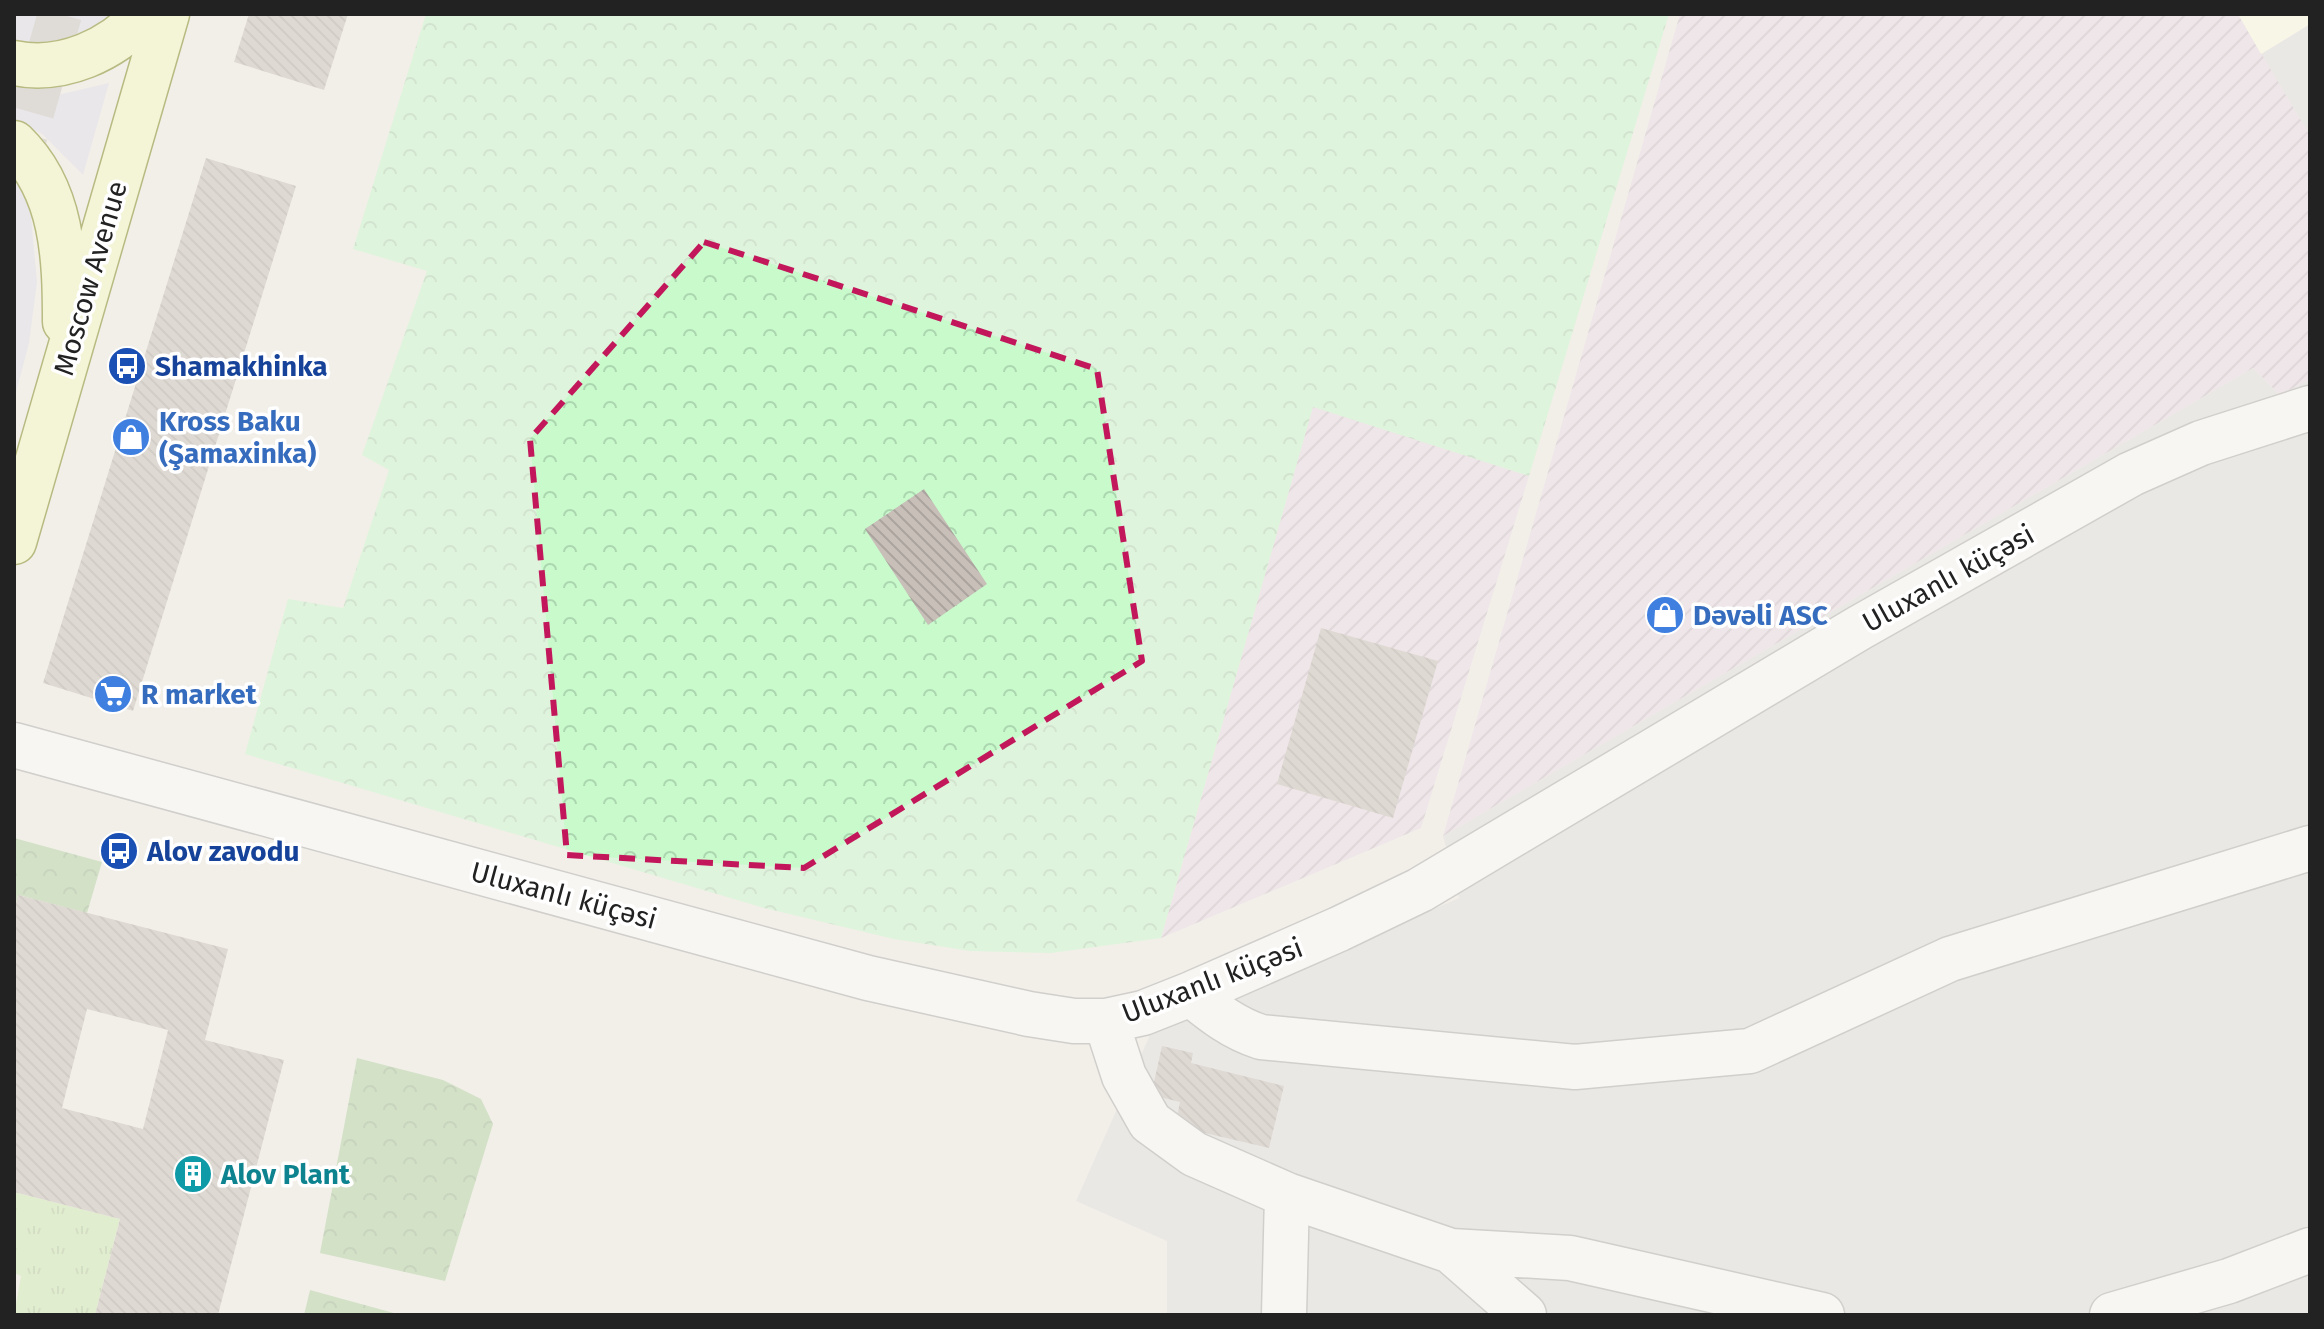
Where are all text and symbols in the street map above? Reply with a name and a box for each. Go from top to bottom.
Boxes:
street label: Moscow Avenue [47,177,134,379]
bus stop icon: Shamakhinka [106,345,148,387]
place label: Shamakhinka [155,350,328,383]
place label: Kross Baku (Şamaxinka) [159,405,316,471]
shop icon: Kross Baku (Şamaxinka) [110,416,152,458]
street label: Uluxanlı küçəsi [1857,518,2040,639]
shop icon: Dəvəli ASC [1644,594,1686,636]
place label: Dəvəli ASC [1693,599,1828,632]
supermarket icon: R market [92,673,134,715]
place label: R market [141,678,258,711]
bus stop icon: Alov zavodu [98,830,140,872]
place label: Alov zavodu [146,835,300,868]
street label: Uluxanlı küçəsi [467,855,660,936]
street label: Uluxanlı küçəsi [1117,931,1307,1030]
building icon: Alov Plant [172,1153,214,1195]
place label: Alov Plant [220,1158,351,1191]

